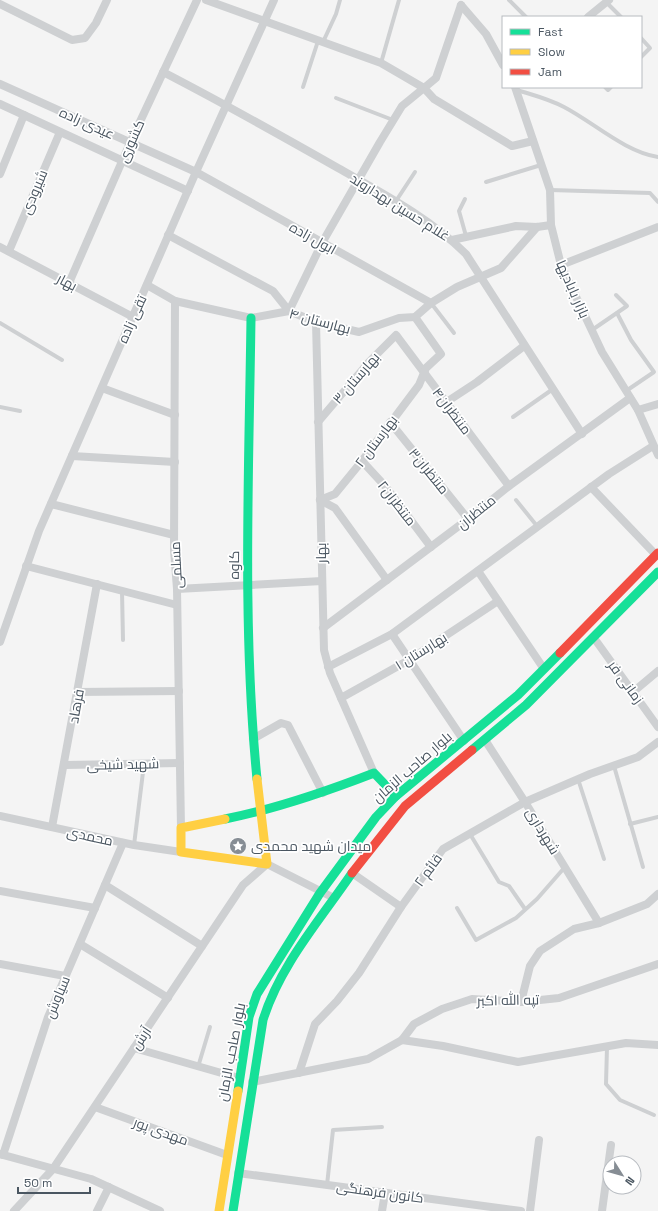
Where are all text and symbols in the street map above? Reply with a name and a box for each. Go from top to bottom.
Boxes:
legend [502,16,642,88]
text: Fast [538,24,563,40]
text: Slow [538,44,565,60]
text: Jam [538,64,562,80]
street label: عیدی زاده [57,103,117,143]
street label: کشوری [114,117,148,165]
street label: شیرودی [17,167,51,217]
street label: غلام حسین بهداروند [346,169,453,246]
street label: ابول زاده [286,218,340,258]
street label: بازار بابادیها [552,257,594,321]
street label: بهار [53,269,80,295]
street label: تقی زاده [113,292,151,346]
street label: بهارستان ۴ [287,304,353,338]
street label: بهارستان ۳ [329,348,383,408]
street label: منتظران۴ [428,384,476,438]
street label: بهارستان ۲ [350,411,402,471]
street label: منتظران۳ [405,444,453,498]
street label: منتظران۲ [374,477,420,529]
street label: منتظران [453,491,499,533]
street label: مسلمی [166,541,186,589]
street label: بهار [312,542,330,565]
street label: کاوه [225,551,243,579]
street label: بهارستان ۱ [392,628,450,674]
street label: زمانی فر [604,656,648,707]
street label: فرهاد [64,687,88,725]
street label: بلوار صاحب الزمان [368,727,456,807]
street label: شهید شیخی [87,754,159,774]
street label: شهرداری [522,804,564,858]
street label: محمدی [65,822,115,850]
place icon: میدان شهید محمدی [228,836,248,856]
place label: میدان شهید محمدی [251,837,371,855]
street label: قائم ۲ [410,850,447,891]
street label: سیاوش [40,973,74,1021]
street label: تپه الله اکبر [476,990,540,1011]
street label: بلوار صاحب الزمان [213,1001,249,1103]
street label: آرش [127,1023,155,1053]
street label: مهدی پور [130,1112,191,1150]
north arrow [602,1155,642,1195]
scale bar [18,1169,90,1195]
text: N [622,1174,638,1188]
text: 50 m [24,1175,52,1191]
street label: کانون فرهنگی [335,1177,425,1207]

